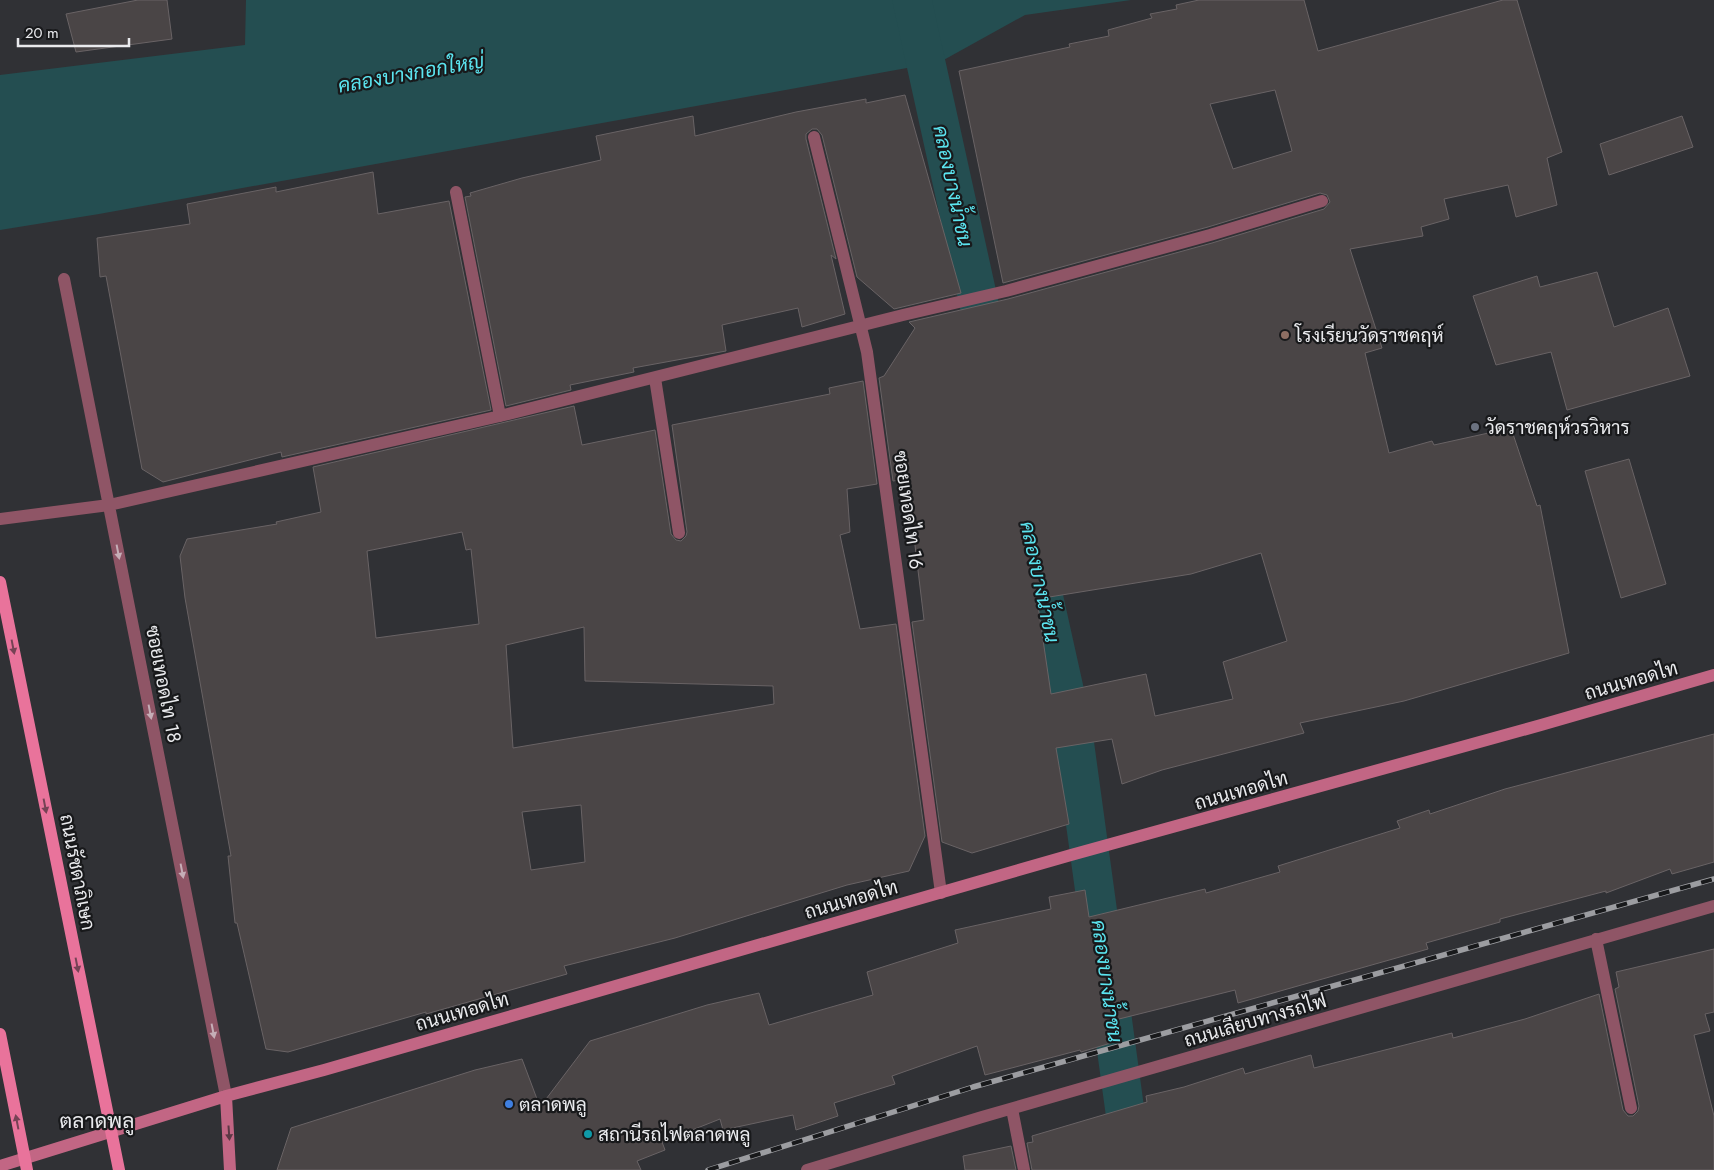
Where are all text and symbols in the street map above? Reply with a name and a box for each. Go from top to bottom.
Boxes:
scale bar [18,15,129,47]
text: 20 m [25,22,59,44]
water label: คลองบางกอกใหญ่ [336,46,488,101]
water label: คลองบางน้ำชน [925,122,983,250]
place label: โรงเรียนวัดราชคฤห์ [1294,322,1444,349]
marker: โรงเรียนวัดราชคฤห์ [1279,329,1291,341]
place label: วัดราชคฤห์วรวิหาร [1485,414,1630,441]
marker: วัดราชคฤห์วรวิหาร [1469,421,1481,433]
street label: ซอยเทอดไท 16 [887,449,930,571]
water label: คลองบางน้ำชน [1012,518,1070,646]
one-way arrow [115,545,123,561]
street label: ซอยเทอดไท 18 [139,623,188,745]
one-way arrow [9,639,17,654]
street label: ถนนเทอดไท [1581,654,1681,707]
one-way arrow [146,704,154,719]
street label: ถนนเทอดไท [1191,764,1291,817]
one-way arrow [42,798,50,814]
street label: ถนนรัชดาภิเษก [53,812,102,933]
one-way arrow [178,864,186,880]
street label: ถนนเทอดไท [801,873,901,926]
water label: คลองบางน้ำชน [1084,917,1133,1044]
one-way arrow [74,958,82,974]
street label: ถนนเทอดไท [412,985,512,1038]
street label: ถนนเลียบทางรถไฟ [1181,987,1329,1054]
one-way arrow [209,1023,217,1038]
place label: ตลาดพลู [519,1091,587,1118]
marker: ตลาดพลู [503,1098,515,1110]
district label: ตลาดพลู [60,1106,134,1136]
one-way arrow [13,1114,21,1130]
place label: สถานีรถไฟตลาดพลู [598,1121,750,1148]
one-way arrow [226,1125,234,1141]
marker: สถานีรถไฟตลาดพลู [582,1128,594,1140]

